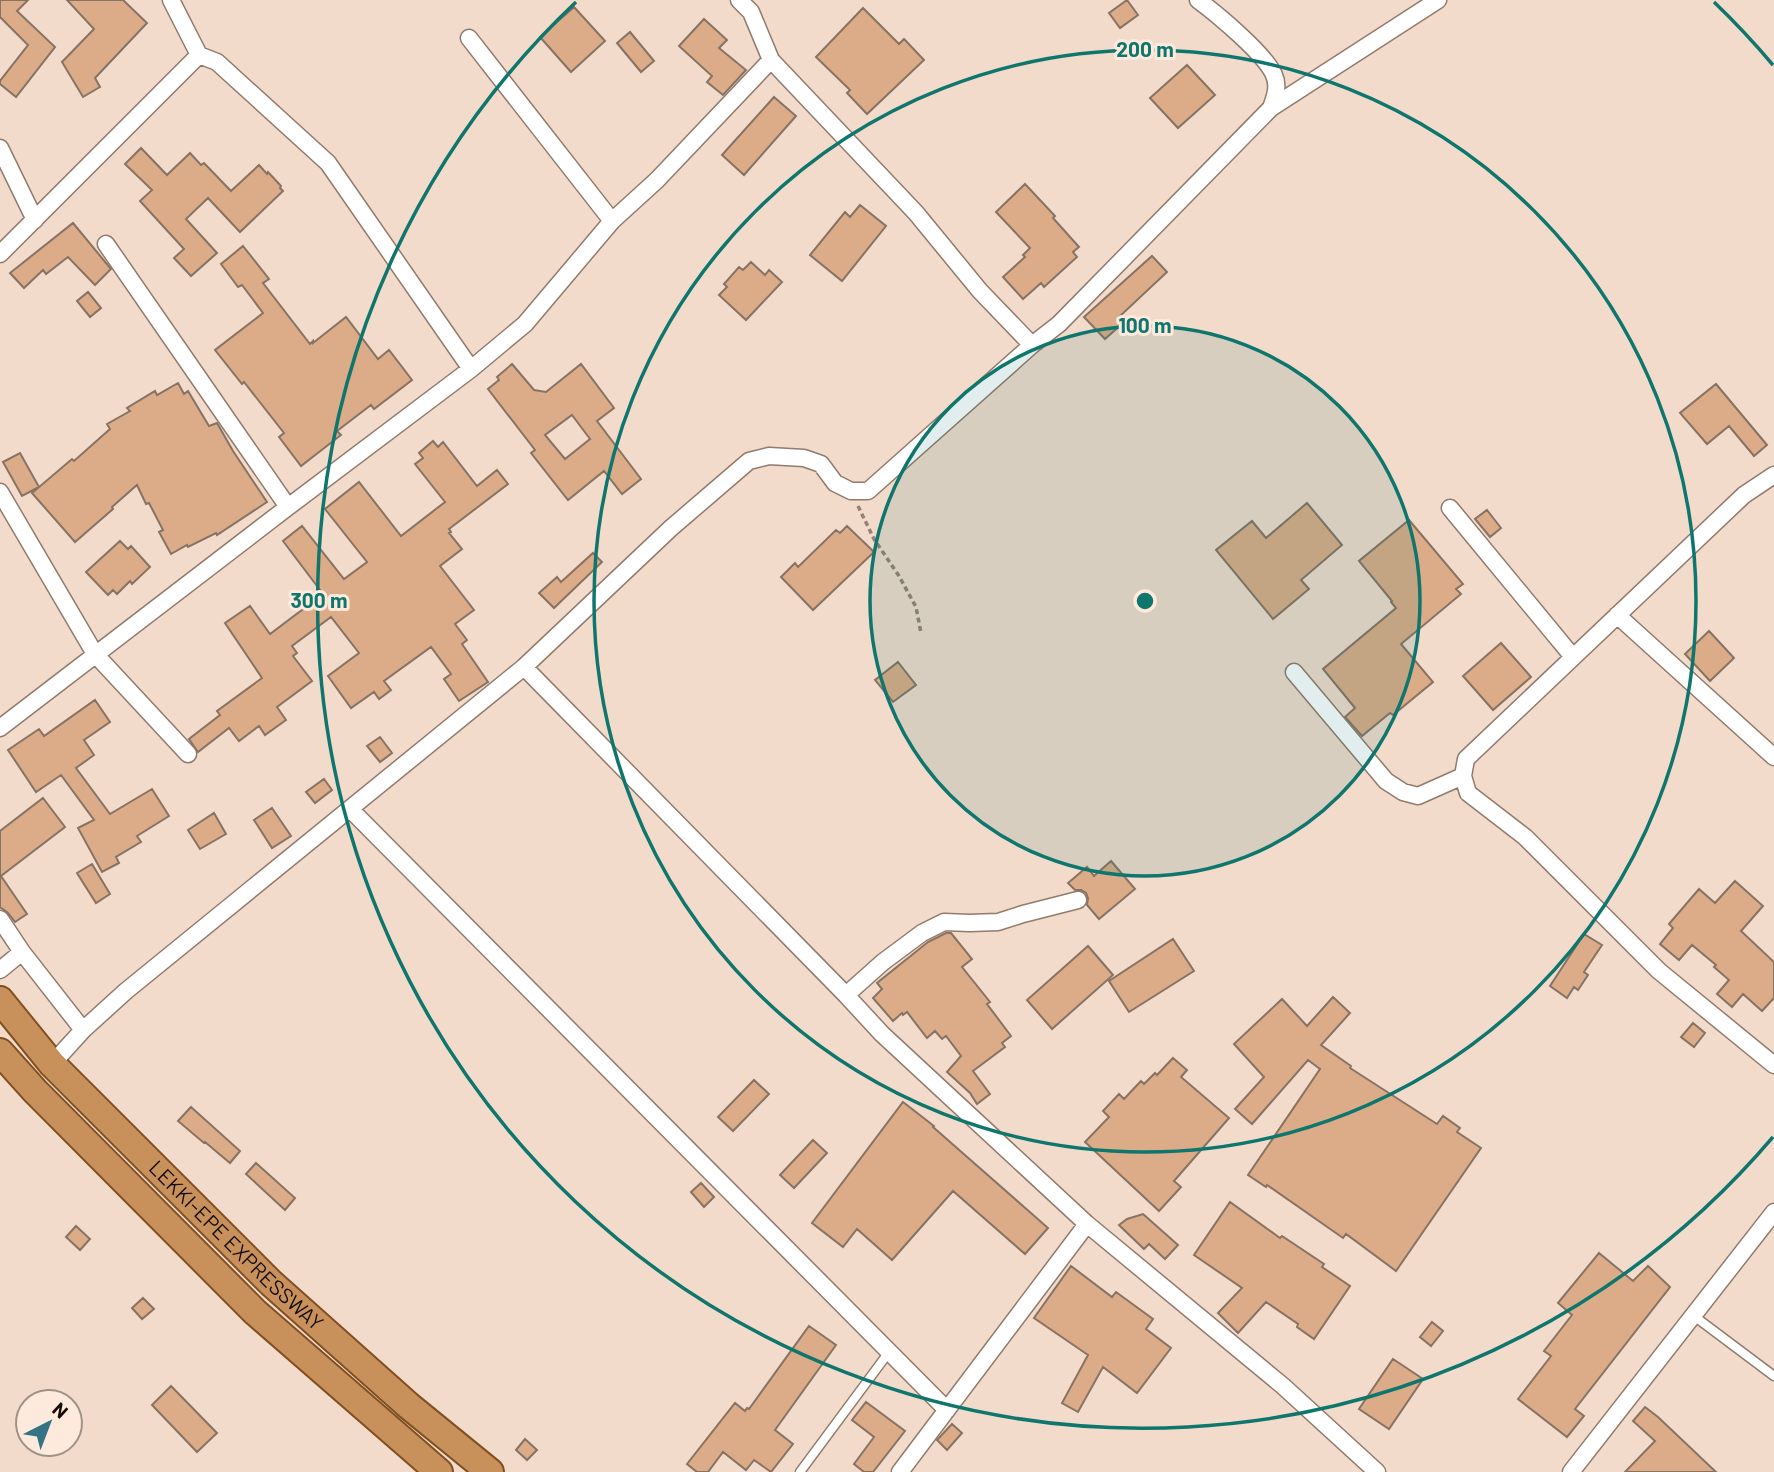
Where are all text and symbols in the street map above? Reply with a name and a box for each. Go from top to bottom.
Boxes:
text: 200 m [1116,36,1174,61]
text: 100 m [1118,312,1172,337]
text: 300 m [290,587,348,612]
centre of rings [1133,589,1157,613]
street label: LEKKI-EPE EXPRESSWAY [145,1154,329,1335]
north arrow [14,1388,84,1458]
text: N [48,1397,73,1423]

